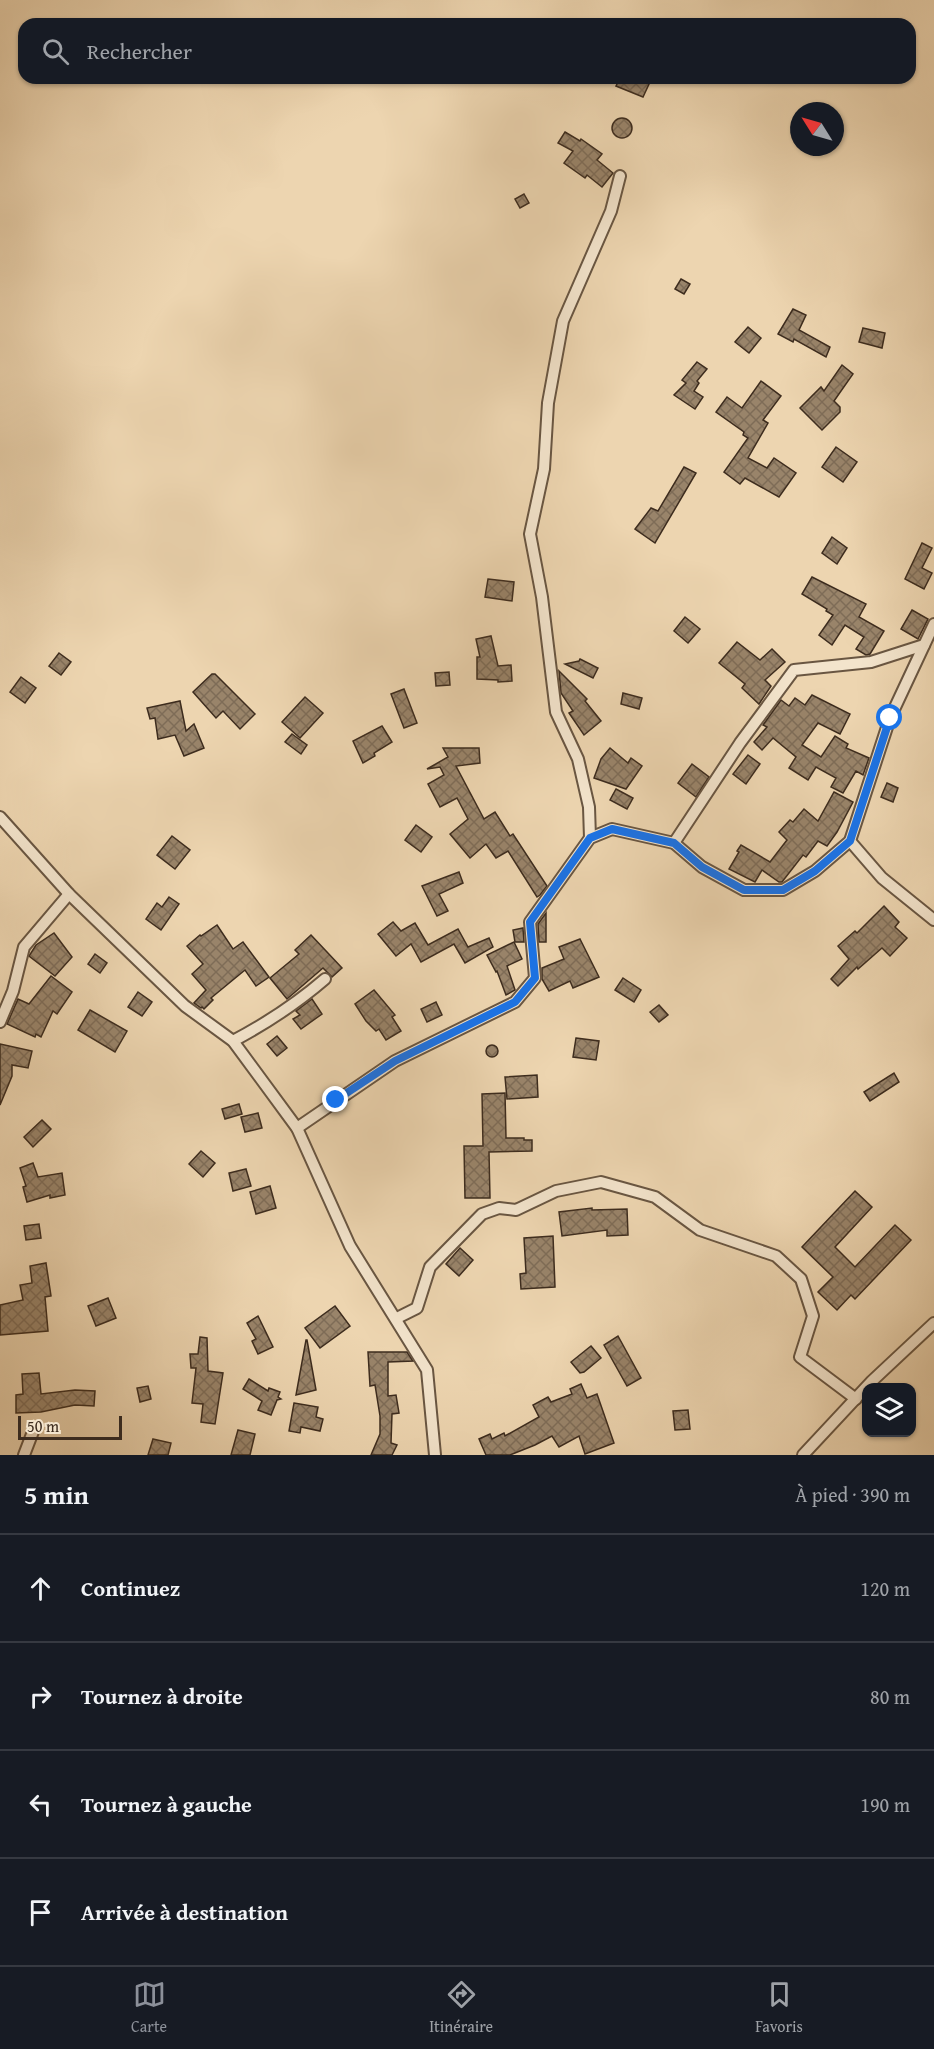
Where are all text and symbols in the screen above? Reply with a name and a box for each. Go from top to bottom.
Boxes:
search box [18,18,916,84]
icon: search [39,35,72,68]
text: Rechercher [87,35,192,67]
north arrow [790,102,844,156]
route start [876,704,902,730]
route end [322,1086,348,1112]
map controls [862,1383,916,1437]
button: layers [862,1383,916,1437]
scale bar [18,1413,122,1440]
text: 50 m [27,1414,59,1438]
text: 5 min [24,1475,89,1514]
text: À pied · 390 m [795,1480,910,1509]
icon: ahead [24,1572,57,1605]
text: Continuez [81,1572,180,1604]
text: 120 m [860,1574,910,1603]
icon: right [24,1680,57,1713]
text: Tournez à droite [81,1680,243,1712]
text: 80 m [870,1682,910,1711]
icon: left [24,1788,57,1821]
text: Tournez à gauche [81,1788,252,1820]
text: 190 m [860,1790,910,1819]
icon: arrive [24,1896,57,1929]
text: Arrivée à destination [81,1896,288,1928]
tab: Carte [131,1978,167,2038]
tab: Itinéraire [429,1978,493,2038]
tab: Favoris [755,1978,803,2038]

